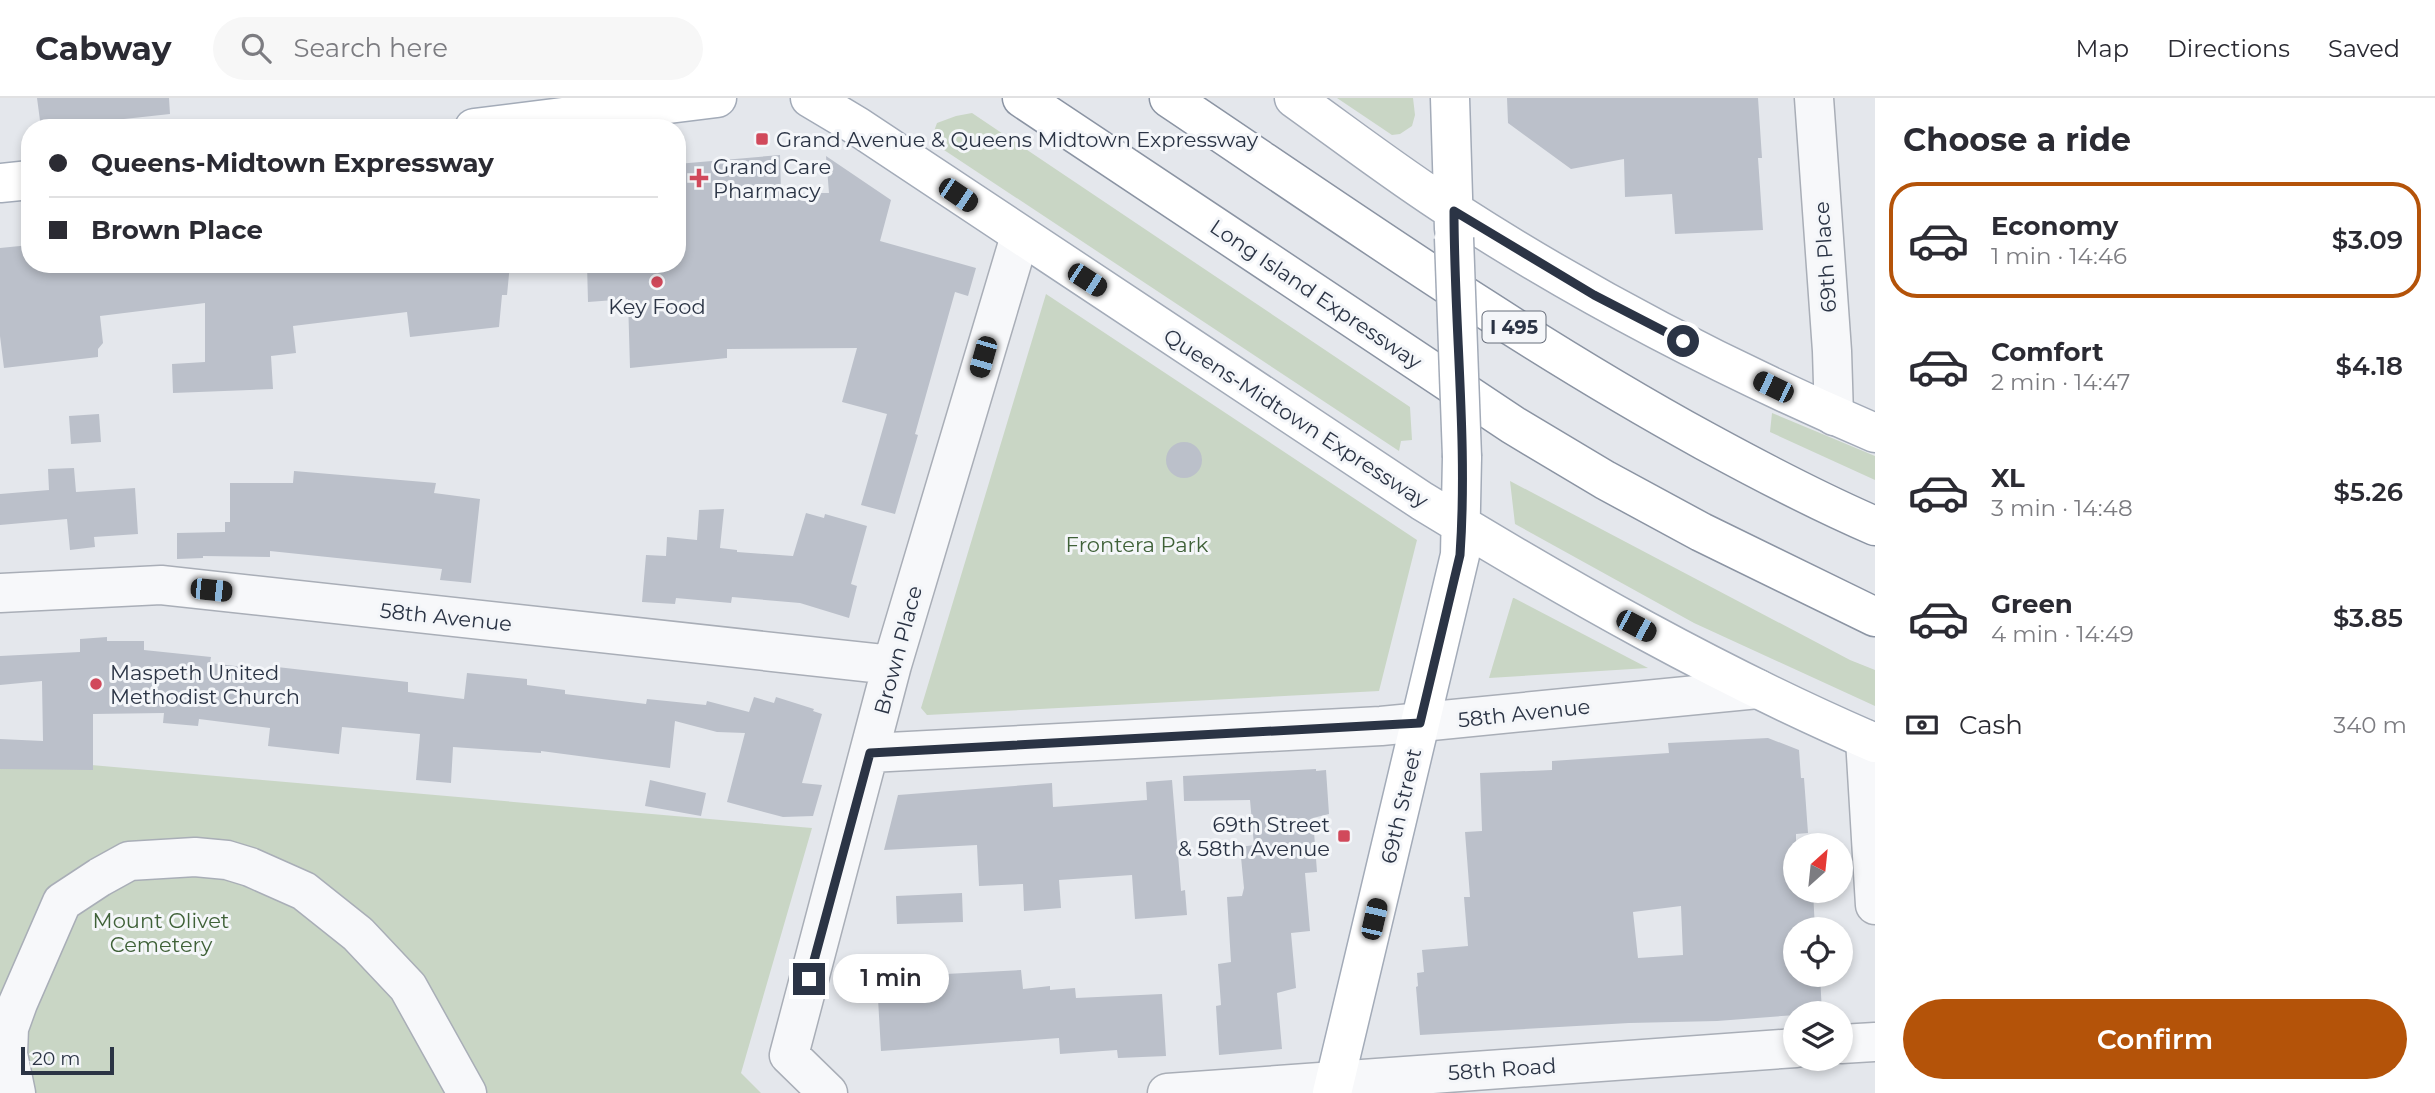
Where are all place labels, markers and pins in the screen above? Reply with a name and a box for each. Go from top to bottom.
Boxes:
place label: Grand Avenue & Queens Midtown Expressway [776,127,1259,152]
marker: Grand Avenue & Queens Midtown Expressway [754,131,770,147]
place label: Grand Care Pharmacy [713,154,831,203]
marker: Grand Care Pharmacy [691,170,707,186]
marker: Key Food [649,274,665,290]
place label: Key Food [608,294,706,319]
place label: Maspeth United Methodist Church [110,660,300,709]
marker: Maspeth United Methodist Church [88,676,104,692]
place label: 69th Street & 58th Avenue [1178,812,1330,861]
marker: 69th Street & 58th Avenue [1336,828,1352,844]

